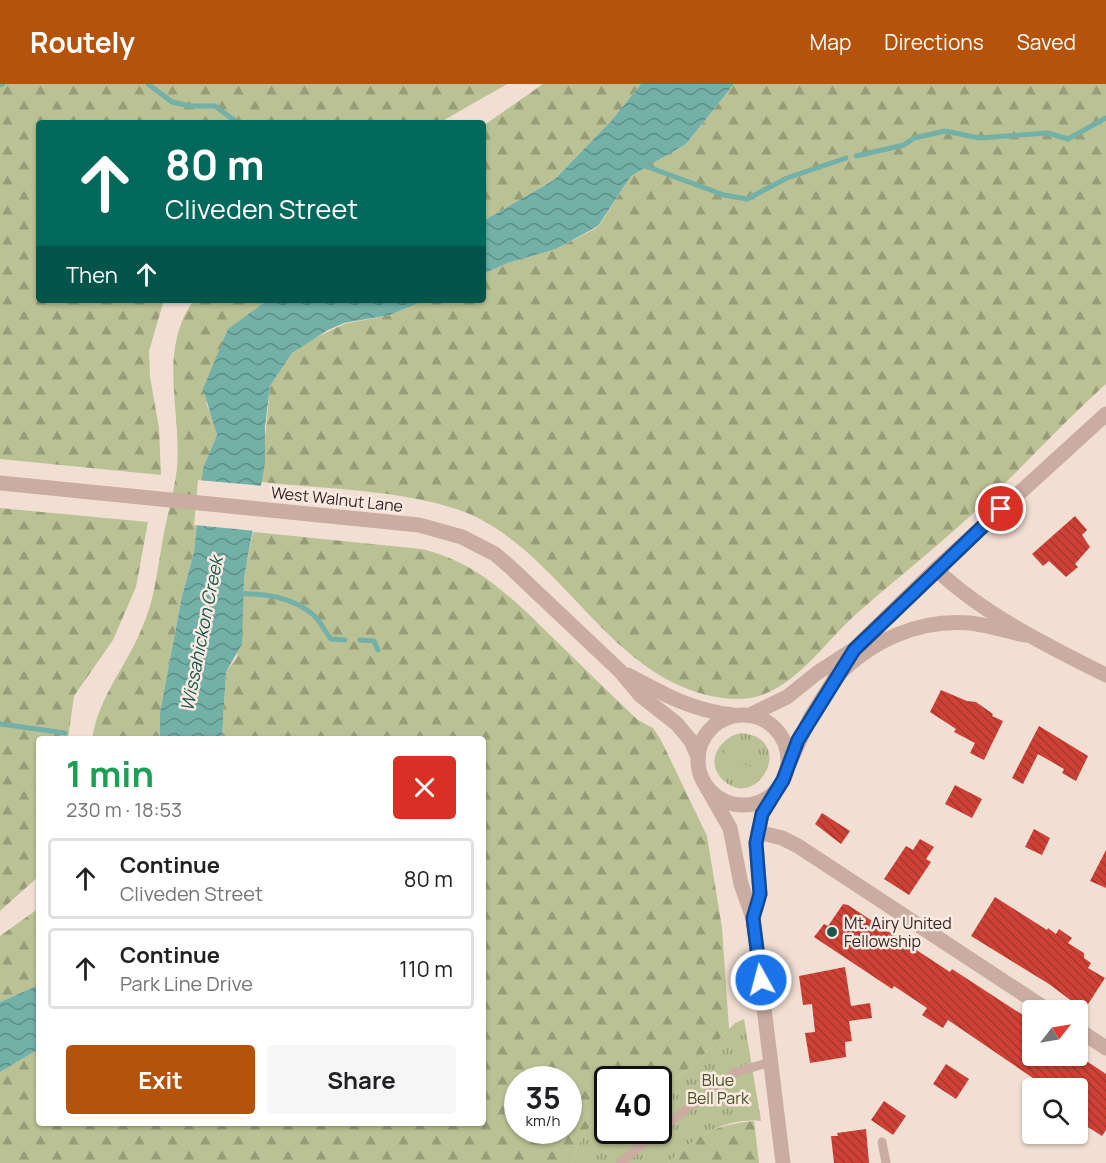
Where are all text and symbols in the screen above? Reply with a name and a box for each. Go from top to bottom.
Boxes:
text: Routely [30,23,135,61]
text: Map [810,28,851,56]
text: Directions [884,28,984,56]
text: Saved [1017,28,1076,56]
text: 80 m [165,135,265,193]
icon: ahead [66,144,144,222]
text: Cliveden Street [165,190,358,227]
icon: ahead [130,258,163,291]
text: Then [66,260,118,290]
street label: West Walnut Lane [270,481,404,517]
pin [975,483,1026,534]
icon: arrive [984,492,1017,525]
water label: Wissahickon Creek [174,551,228,713]
text: 1 min [66,749,154,798]
button: close [393,756,456,819]
text: 230 m · 18:53 [66,796,182,823]
text: Continue [120,850,220,880]
icon: ahead [69,862,102,895]
text: 80 m [404,864,453,894]
text: Cliveden Street [120,880,263,907]
place label: Mt. Airy United Fellowship [844,912,952,952]
marker: Mt. Airy United Fellowship [825,925,839,939]
text: Continue [120,940,220,970]
position arrow [729,948,793,1012]
icon: ahead [69,952,102,985]
text: 110 m [399,954,453,984]
text: Park Line Drive [120,970,253,997]
north arrow [1022,1000,1088,1066]
map controls [1022,1000,1088,1144]
button: Exit [66,1045,255,1114]
button: Share [267,1045,456,1114]
speed limit sign: 40 [594,1066,672,1144]
park label: Blue Bell Park [687,1069,750,1109]
text: 35 [525,1077,561,1118]
button: search [1022,1078,1088,1144]
text: km/h [526,1110,560,1131]

